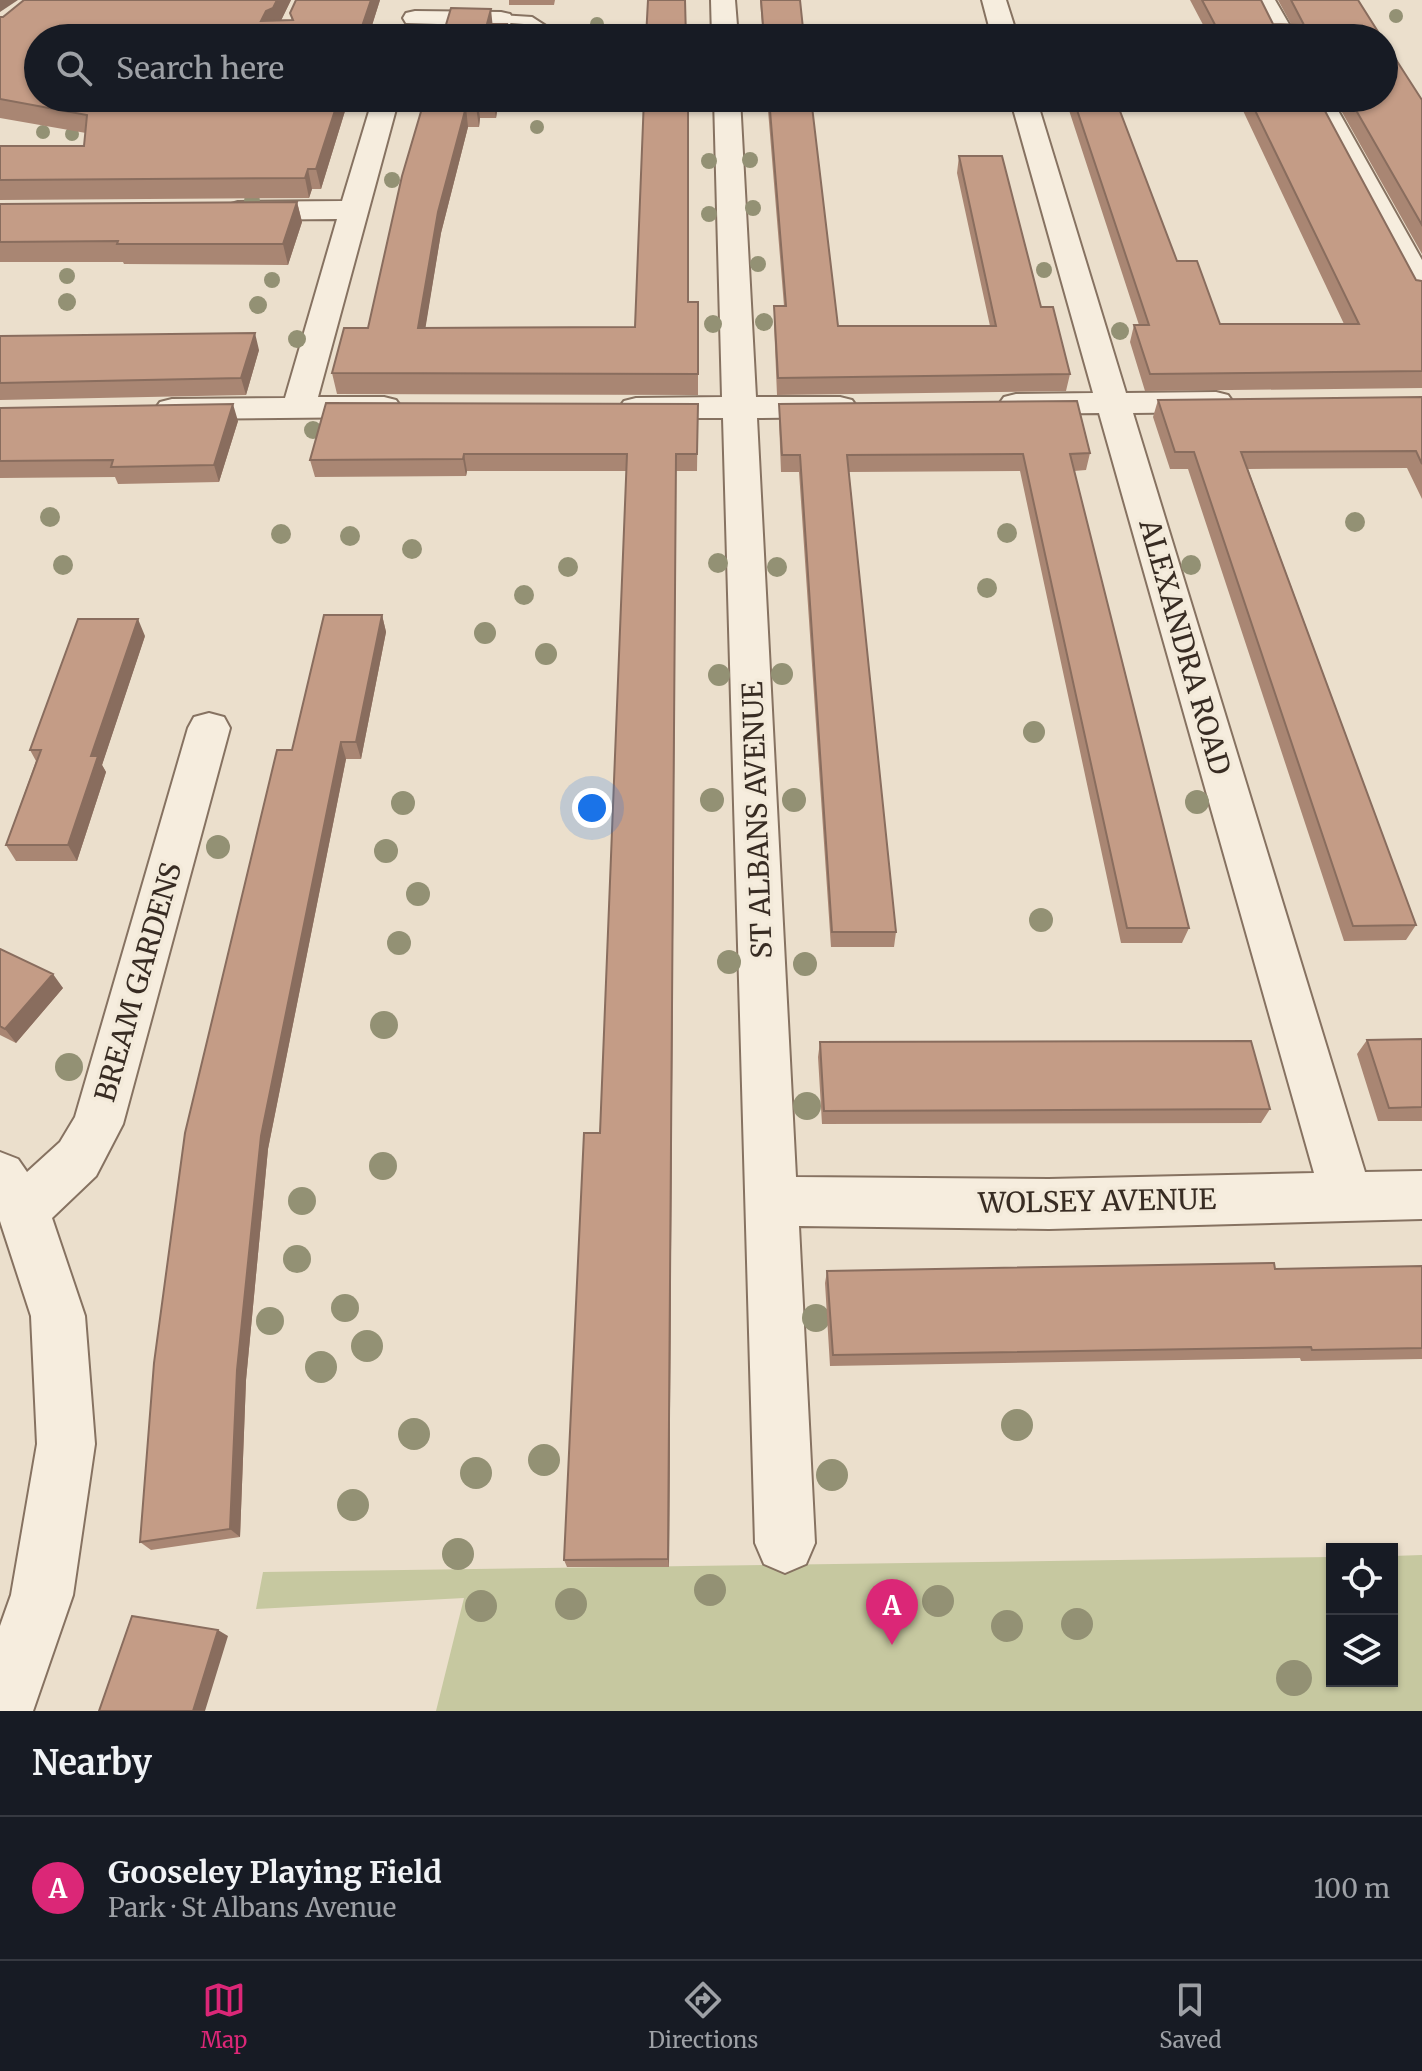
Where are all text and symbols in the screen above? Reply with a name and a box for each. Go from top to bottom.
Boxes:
search box [24,24,1398,112]
icon: search [52,46,96,90]
text: Search here [116,49,284,87]
street label: ALEXANDRA ROAD [1131,514,1239,779]
street label: ST ALBANS AVENUE [734,681,780,959]
your location [572,788,612,828]
street label: BREAM GARDENS [87,858,189,1106]
street label: WOLSEY AVENUE [977,1181,1217,1221]
map controls [1326,1543,1398,1687]
button: locate [1326,1543,1398,1615]
pin: A [866,1579,918,1645]
button: layers [1326,1615,1398,1687]
text: Nearby [32,1742,152,1784]
text: Gooseley Playing Field [108,1853,442,1891]
text: A [49,1872,67,1905]
text: 100 m [1314,1872,1390,1905]
text: Park · St Albans Avenue [108,1891,396,1924]
tab: Map [200,1978,247,2054]
tab: Directions [648,1978,758,2054]
tab: Saved [1159,1978,1222,2054]

